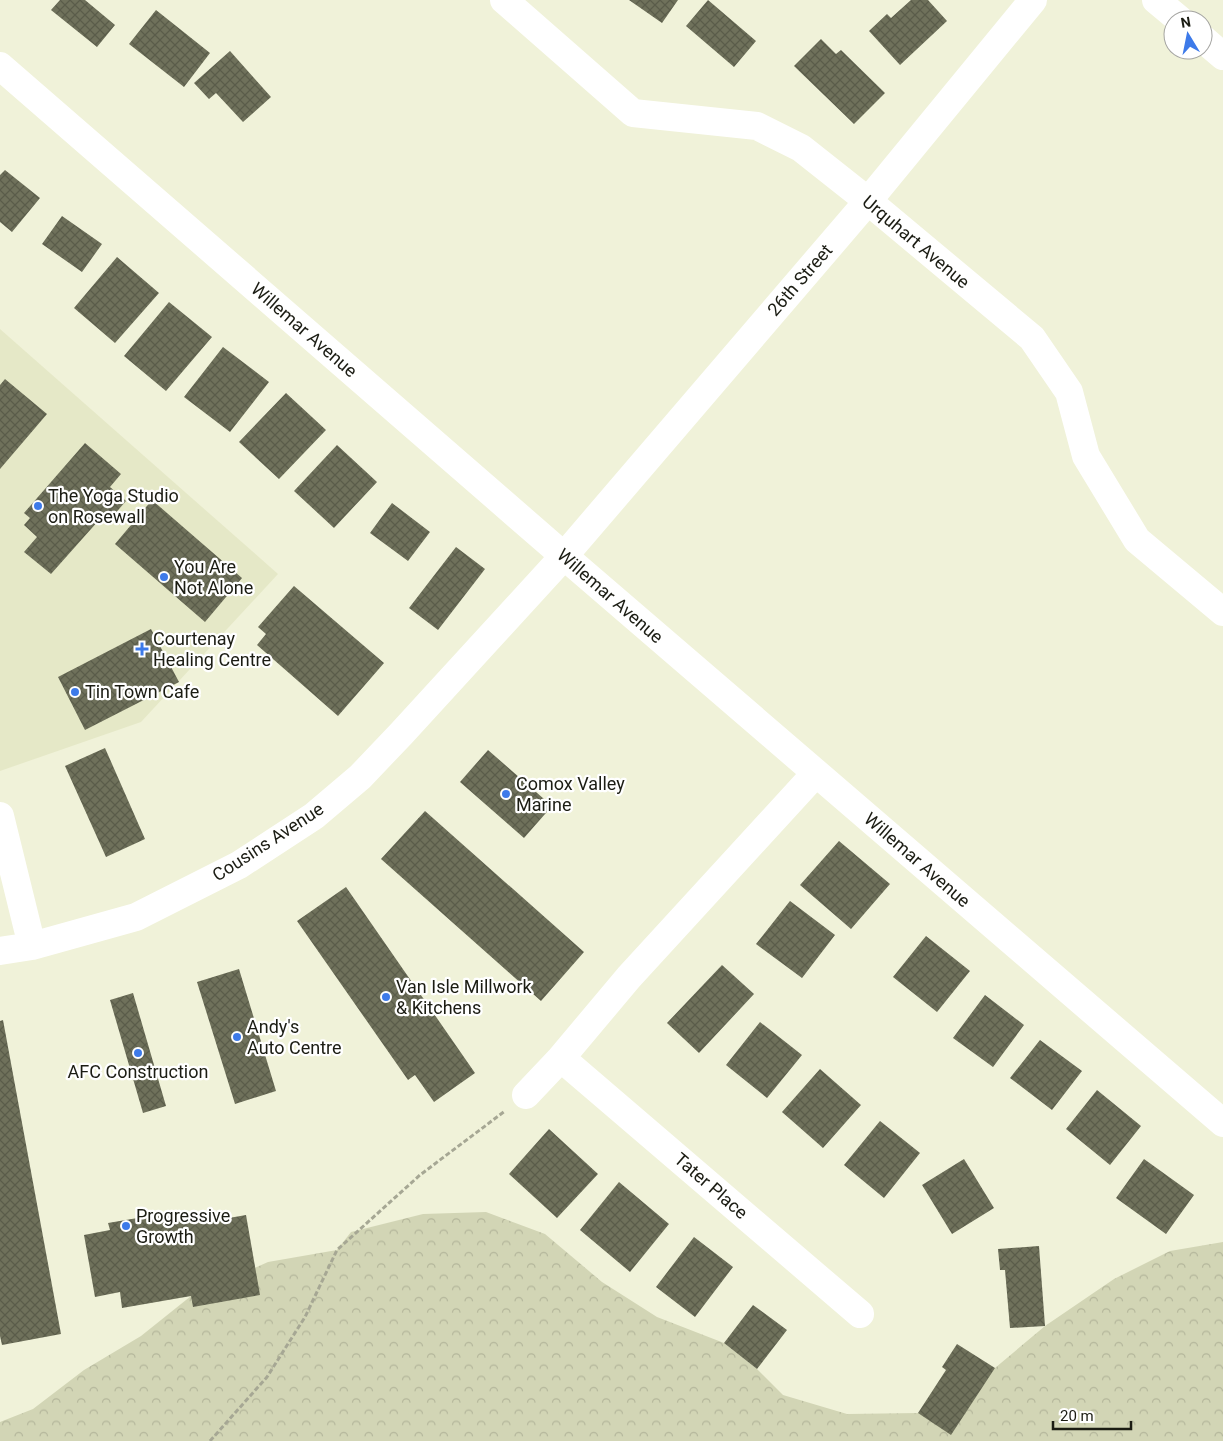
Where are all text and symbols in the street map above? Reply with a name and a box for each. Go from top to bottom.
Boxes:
north arrow [1163,10,1213,60]
text: N [1179,13,1192,31]
street label: Urquhart Avenue [859,191,974,292]
street label: 26th Street [763,240,836,320]
street label: Willemar Avenue [247,278,362,381]
place label: The Yoga Studio on Rosewall [48,485,179,527]
marker: The Yoga Studio on Rosewall [32,500,44,512]
street label: Willemar Avenue [553,544,668,647]
place label: You Are Not Alone [174,556,253,598]
marker: You Are Not Alone [158,571,170,583]
place label: Courtenay Healing Centre [153,628,271,670]
marker: Courtenay Healing Centre [135,642,149,656]
place label: Tin Town Cafe [85,681,199,702]
marker: Tin Town Cafe [69,686,81,698]
place label: Comox Valley Marine [516,773,625,815]
marker: Comox Valley Marine [500,788,512,800]
street label: Cousins Avenue [208,798,327,885]
street label: Willemar Avenue [860,808,975,911]
place label: Van Isle Millwork & Kitchens [396,976,533,1018]
marker: Van Isle Millwork & Kitchens [380,991,392,1003]
place label: Andy's Auto Centre [247,1016,342,1058]
marker: Andy's Auto Centre [231,1031,243,1043]
marker: AFC Construction [132,1047,144,1059]
place label: AFC Construction [68,1061,208,1082]
street label: Tater Place [670,1148,752,1223]
place label: Progressive Growth [136,1205,230,1247]
marker: Progressive Growth [120,1220,132,1232]
scale bar [1053,1398,1130,1430]
text: 20 m [1060,1407,1094,1425]

